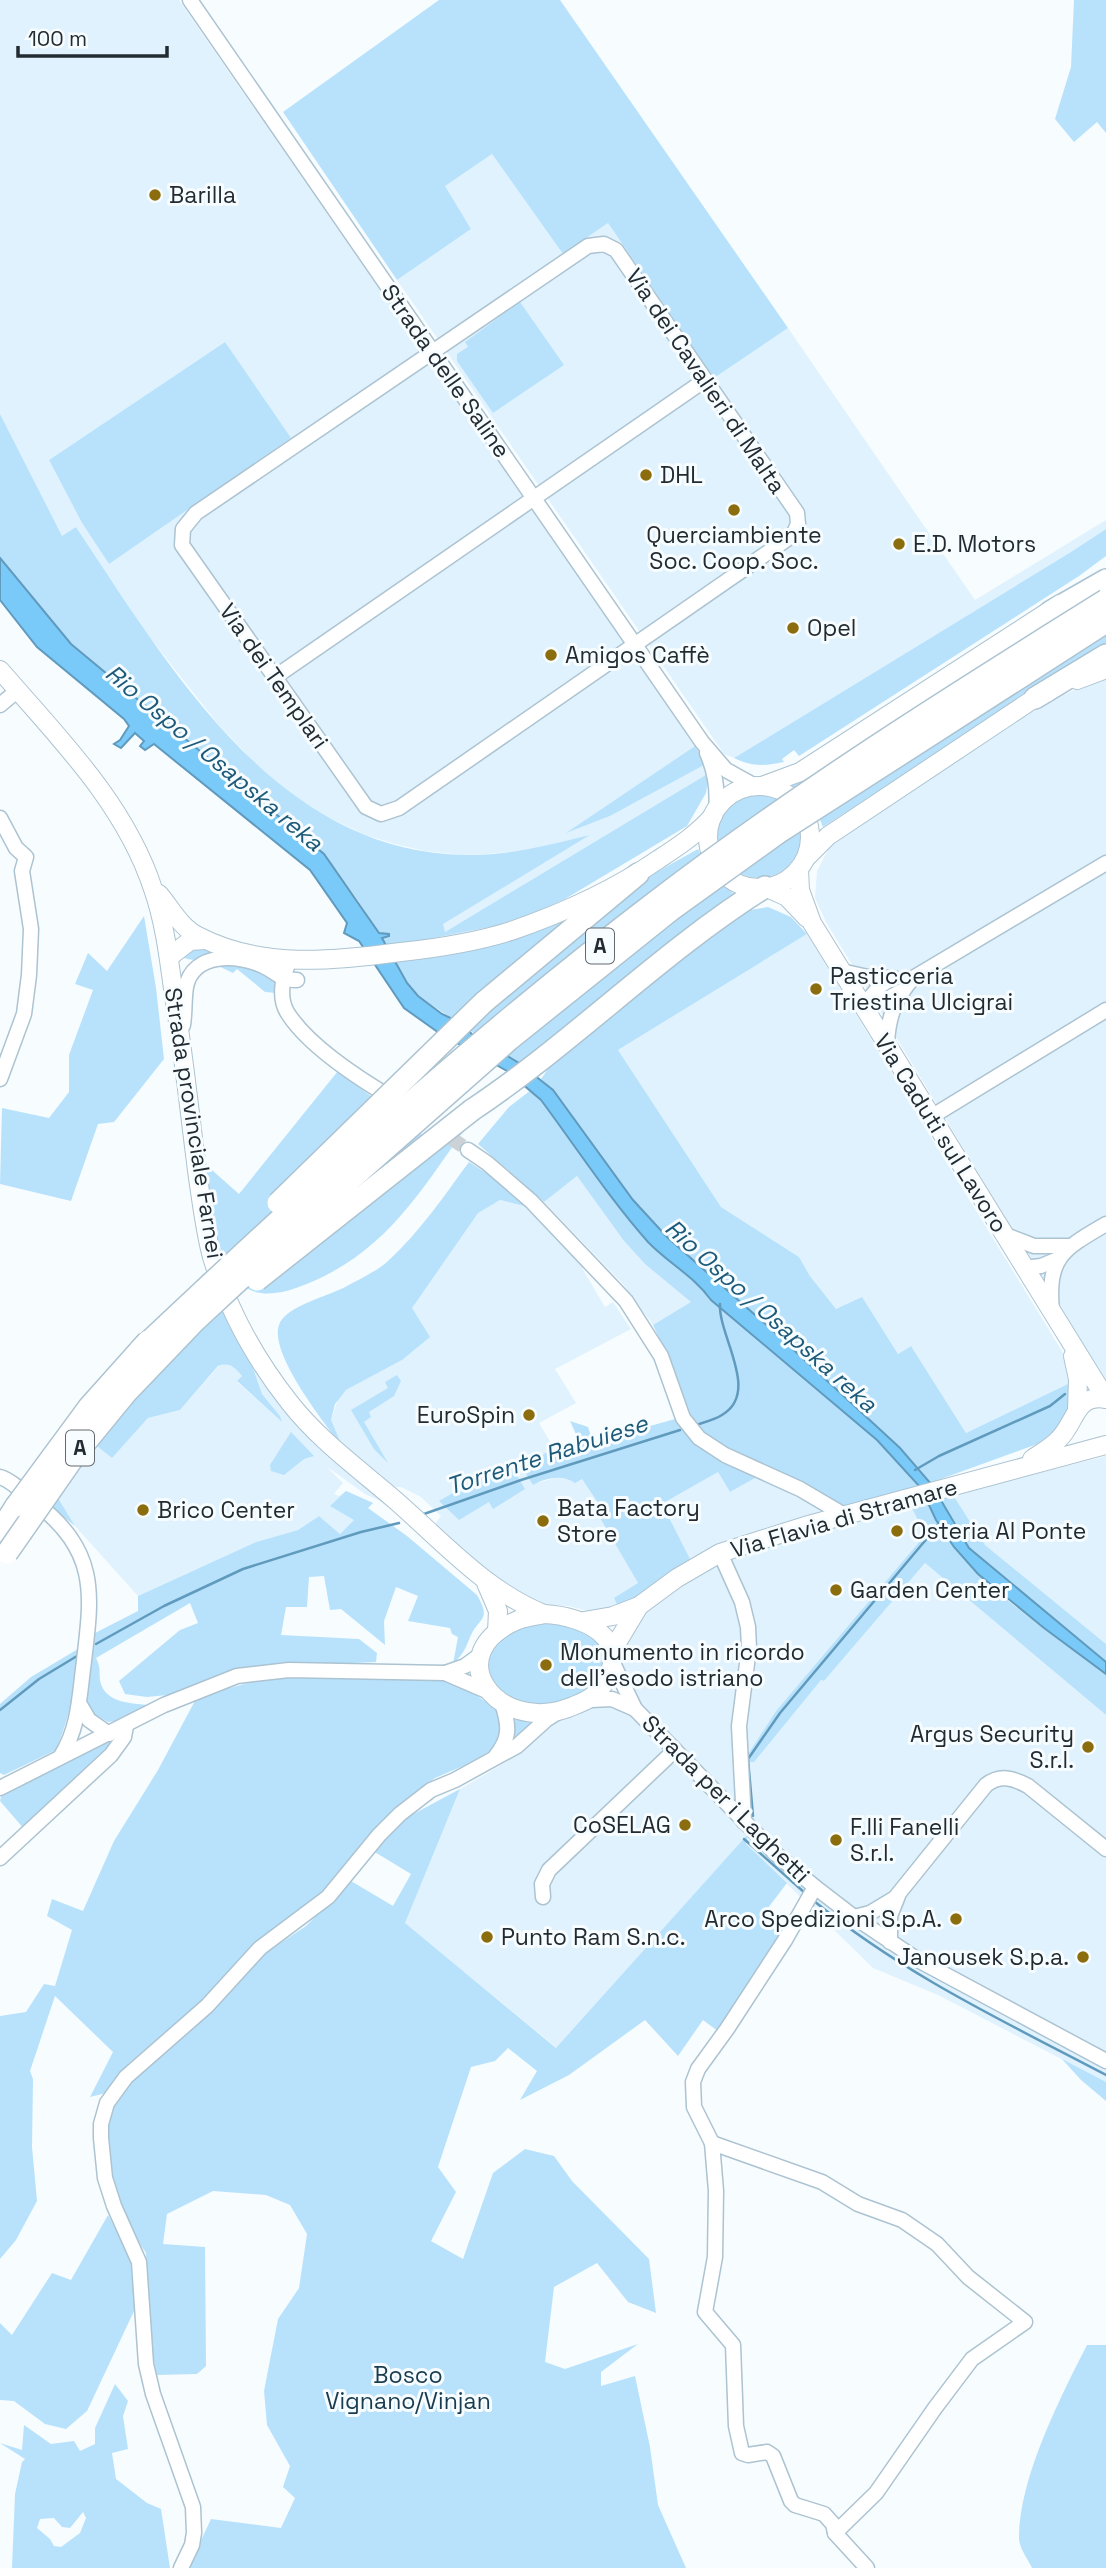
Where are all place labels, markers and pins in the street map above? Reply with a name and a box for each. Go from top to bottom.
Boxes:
place label: Barilla [169,180,236,210]
marker: Barilla [147,187,163,203]
place label: DHL [660,460,703,490]
marker: DHL [638,467,654,483]
marker: Querciambiente Soc. Coop. Soc. [726,502,742,518]
place label: Querciambiente Soc. Coop. Soc. [646,520,822,576]
place label: E.D. Motors [913,529,1036,559]
marker: E.D. Motors [891,536,907,552]
place label: Opel [807,613,856,643]
marker: Opel [785,620,801,636]
place label: Amigos Caffè [565,640,710,670]
marker: Amigos Caffè [543,647,559,663]
place label: Pasticceria Triestina Ulcigrai [830,961,1013,1017]
marker: Pasticceria Triestina Ulcigrai [808,981,824,997]
place label: EuroSpin [417,1400,515,1430]
marker: EuroSpin [521,1407,537,1423]
place label: Bata Factory Store [557,1493,700,1549]
place label: Brico Center [157,1495,295,1525]
marker: Brico Center [135,1502,151,1518]
marker: Bata Factory Store [535,1513,551,1529]
place label: Osteria Al Ponte [911,1516,1086,1546]
marker: Osteria Al Ponte [889,1523,905,1539]
place label: Garden Center [850,1575,1010,1605]
marker: Garden Center [828,1582,844,1598]
place label: Monumento in ricordo dell'esodo istriano [560,1637,805,1693]
marker: Monumento in ricordo dell'esodo istriano [538,1657,554,1673]
place label: Argus Security S.r.l. [910,1719,1074,1775]
marker: Argus Security S.r.l. [1080,1739,1096,1755]
place label: CoSELAG [573,1810,671,1840]
place label: F.lli Fanelli S.r.l. [850,1812,959,1868]
marker: CoSELAG [677,1817,693,1833]
marker: F.lli Fanelli S.r.l. [828,1832,844,1848]
place label: Arco Spedizioni S.p.A. [704,1904,942,1934]
marker: Arco Spedizioni S.p.A. [948,1911,964,1927]
place label: Punto Ram S.n.c. [501,1922,685,1952]
marker: Punto Ram S.n.c. [479,1929,495,1945]
place label: Janousek S.p.a. [897,1942,1069,1972]
marker: Janousek S.p.a. [1075,1949,1091,1965]

